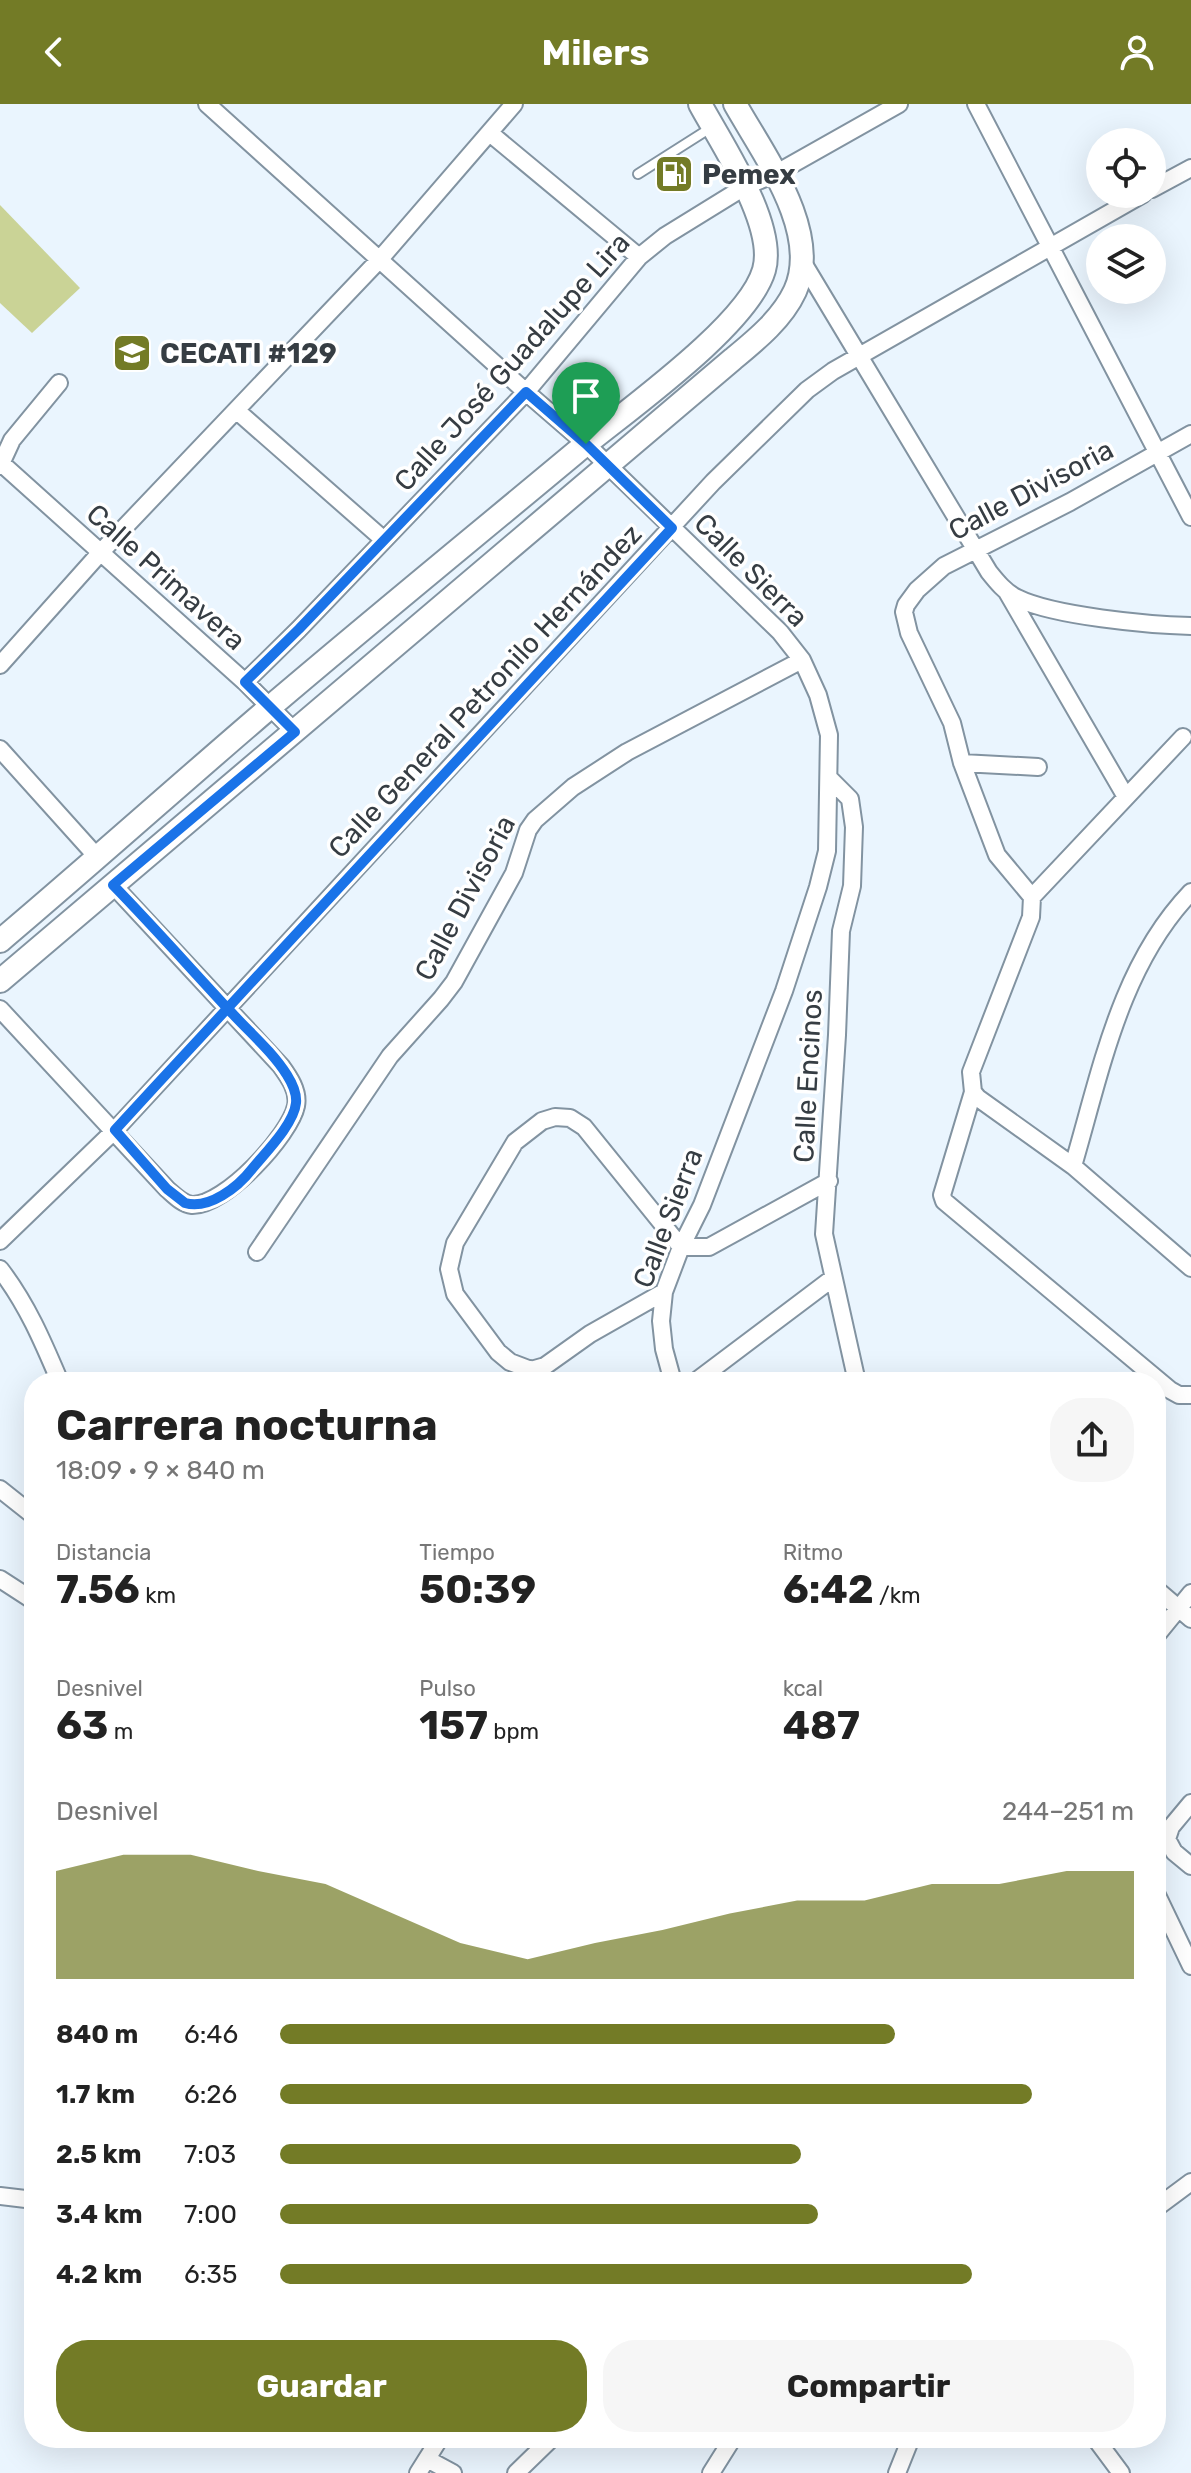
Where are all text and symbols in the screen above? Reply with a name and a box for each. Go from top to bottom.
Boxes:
icon: back [32,30,76,74]
icon: person [1115,30,1159,74]
text: Milers [541,31,650,74]
map controls [1086,128,1166,304]
button: locate [1086,128,1166,208]
fuel station icon: Pemex [653,153,695,195]
place label: Pemex [702,158,796,191]
button: layers [1086,224,1166,304]
street label: Calle José Guadalupe Lira [387,226,637,498]
school or university icon: CECATI #129 [111,332,153,374]
place label: CECATI #129 [160,337,337,370]
pin [552,362,620,444]
icon: arrive [564,374,608,418]
street label: Calle Divisoria [943,433,1119,547]
street label: Calle Primavera [80,497,252,657]
street label: Calle Sierra [687,506,815,634]
street label: Calle General Petronilo Hernández [322,517,648,865]
street label: Calle Divisoria [408,810,522,986]
street label: Calle Encinos [787,988,829,1164]
street label: Calle Sierra [626,1144,710,1292]
button: share [1050,1398,1134,1482]
text: Carrera nocturna [56,1399,438,1451]
text: 18:09 · 9 × 840 m [56,1455,265,1486]
text: Distancia [56,1539,151,1566]
text: Tiempo [419,1539,495,1566]
text: Ritmo [783,1539,843,1566]
text: 7.56 [56,1566,140,1613]
text: 50:39 [419,1566,536,1613]
text: 6:42 [783,1566,874,1613]
text: km [140,1582,176,1609]
text: /km [874,1582,921,1609]
text: Desnivel [56,1675,143,1702]
text: Pulso [419,1675,476,1702]
text: kcal [783,1675,823,1702]
text: 63 [56,1702,108,1749]
text: 157 [419,1702,488,1749]
text: 487 [783,1702,860,1749]
text: m [108,1718,133,1745]
text: bpm [488,1718,539,1745]
text: Desnivel [56,1796,159,1827]
text: 244–251 m [1002,1796,1134,1827]
text: 840 m [56,2019,138,2050]
text: 6:46 [184,2019,238,2050]
text: 1.7 km [56,2079,135,2110]
text: 6:26 [184,2079,237,2110]
text: 2.5 km [56,2139,142,2170]
text: 7:03 [184,2139,236,2170]
text: 3.4 km [56,2199,143,2230]
text: 7:00 [184,2199,237,2230]
text: 4.2 km [56,2259,142,2290]
text: 6:35 [184,2259,237,2290]
button: Guardar [56,2340,587,2432]
button: Compartir [603,2340,1134,2432]

